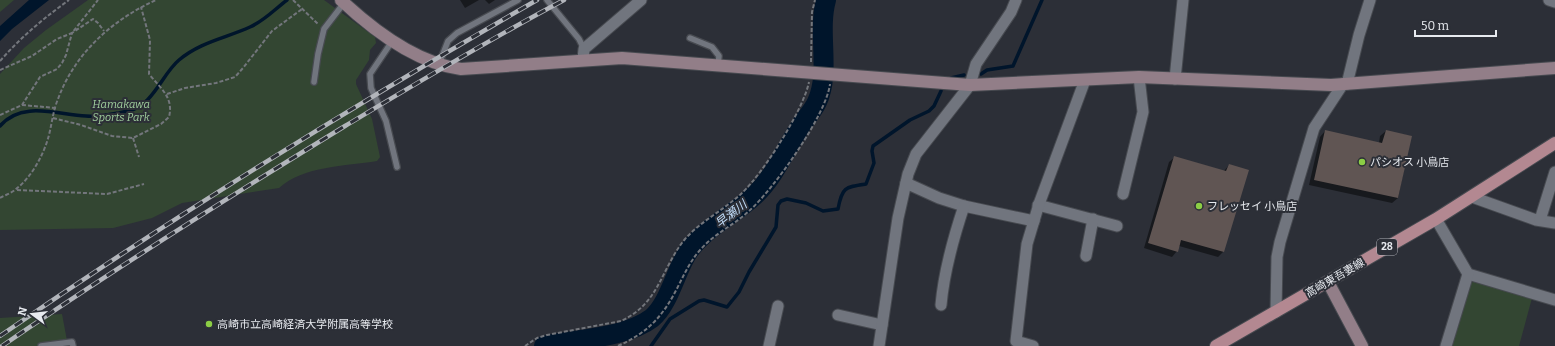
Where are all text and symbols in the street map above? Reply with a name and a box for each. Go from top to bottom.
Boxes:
scale bar [1415,12,1496,38]
text: 50 m [1421,19,1450,33]
park label: Hamakawa Sports Park [92,98,151,124]
place label: パシオス 小鳥店 [1370,156,1449,169]
marker: パシオス 小鳥店 [1357,157,1367,167]
water label: 早瀬川 [713,196,751,231]
place label: フレッセイ 小鳥店 [1207,200,1297,213]
marker: フレッセイ 小鳥店 [1194,201,1204,211]
road number: 28 [1377,239,1397,255]
street label: 高崎東吾妻線 [1303,256,1367,300]
north arrow [12,294,52,334]
text: N [15,305,30,317]
place label: 高崎市立高崎経済大学附属高等学校 [217,318,393,331]
marker: 高崎市立高崎経済大学附属高等学校 [204,319,214,329]

